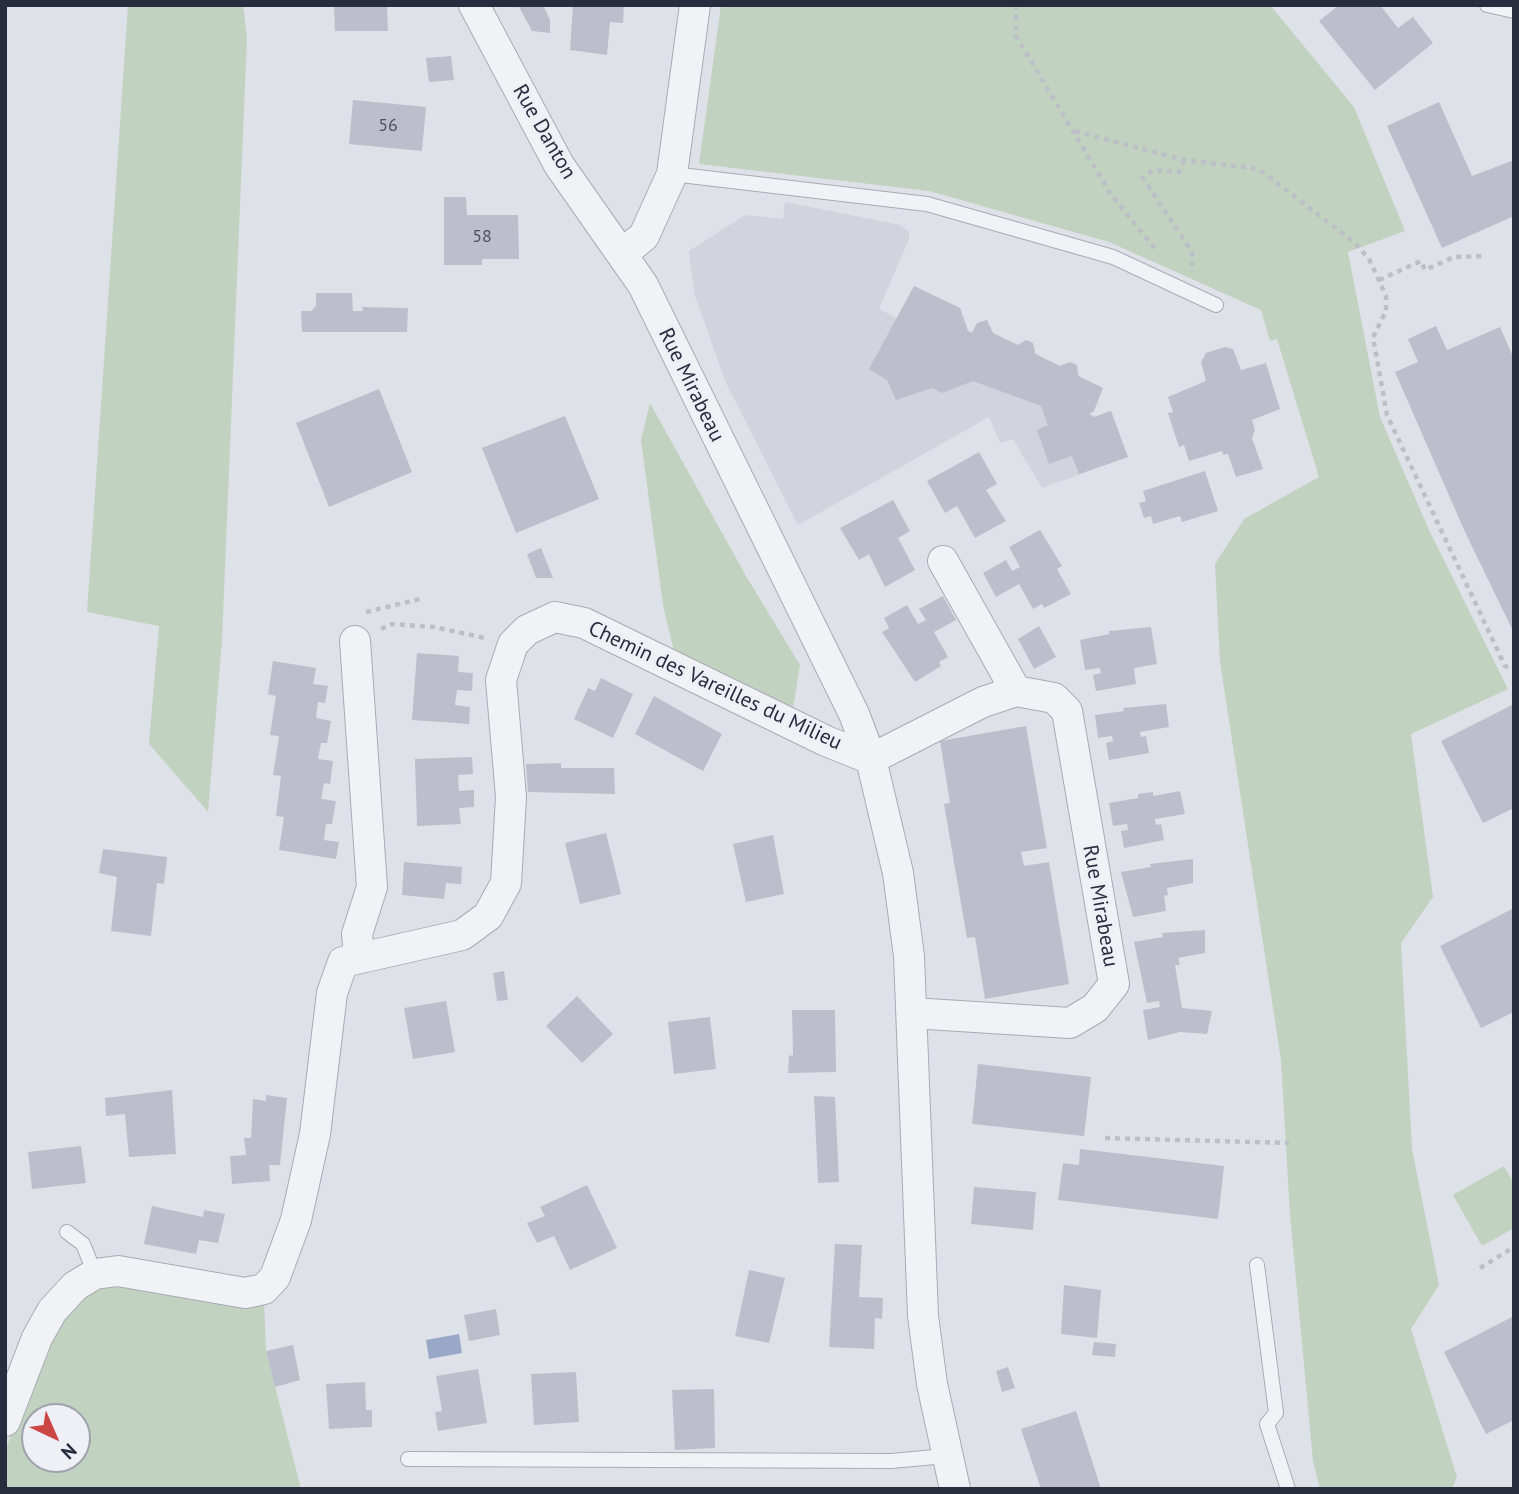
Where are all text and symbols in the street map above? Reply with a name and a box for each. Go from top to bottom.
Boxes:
street label: Rue Danton [507,80,581,184]
house number: 56 [378,115,398,137]
house number: 58 [472,226,492,248]
street label: Rue Mirabeau [653,324,729,446]
street label: Chemin des Vareilles du Milieu [584,616,846,756]
street label: Rue Mirabeau [1077,843,1123,969]
north arrow [21,1403,91,1473]
text: N [56,1439,82,1465]

